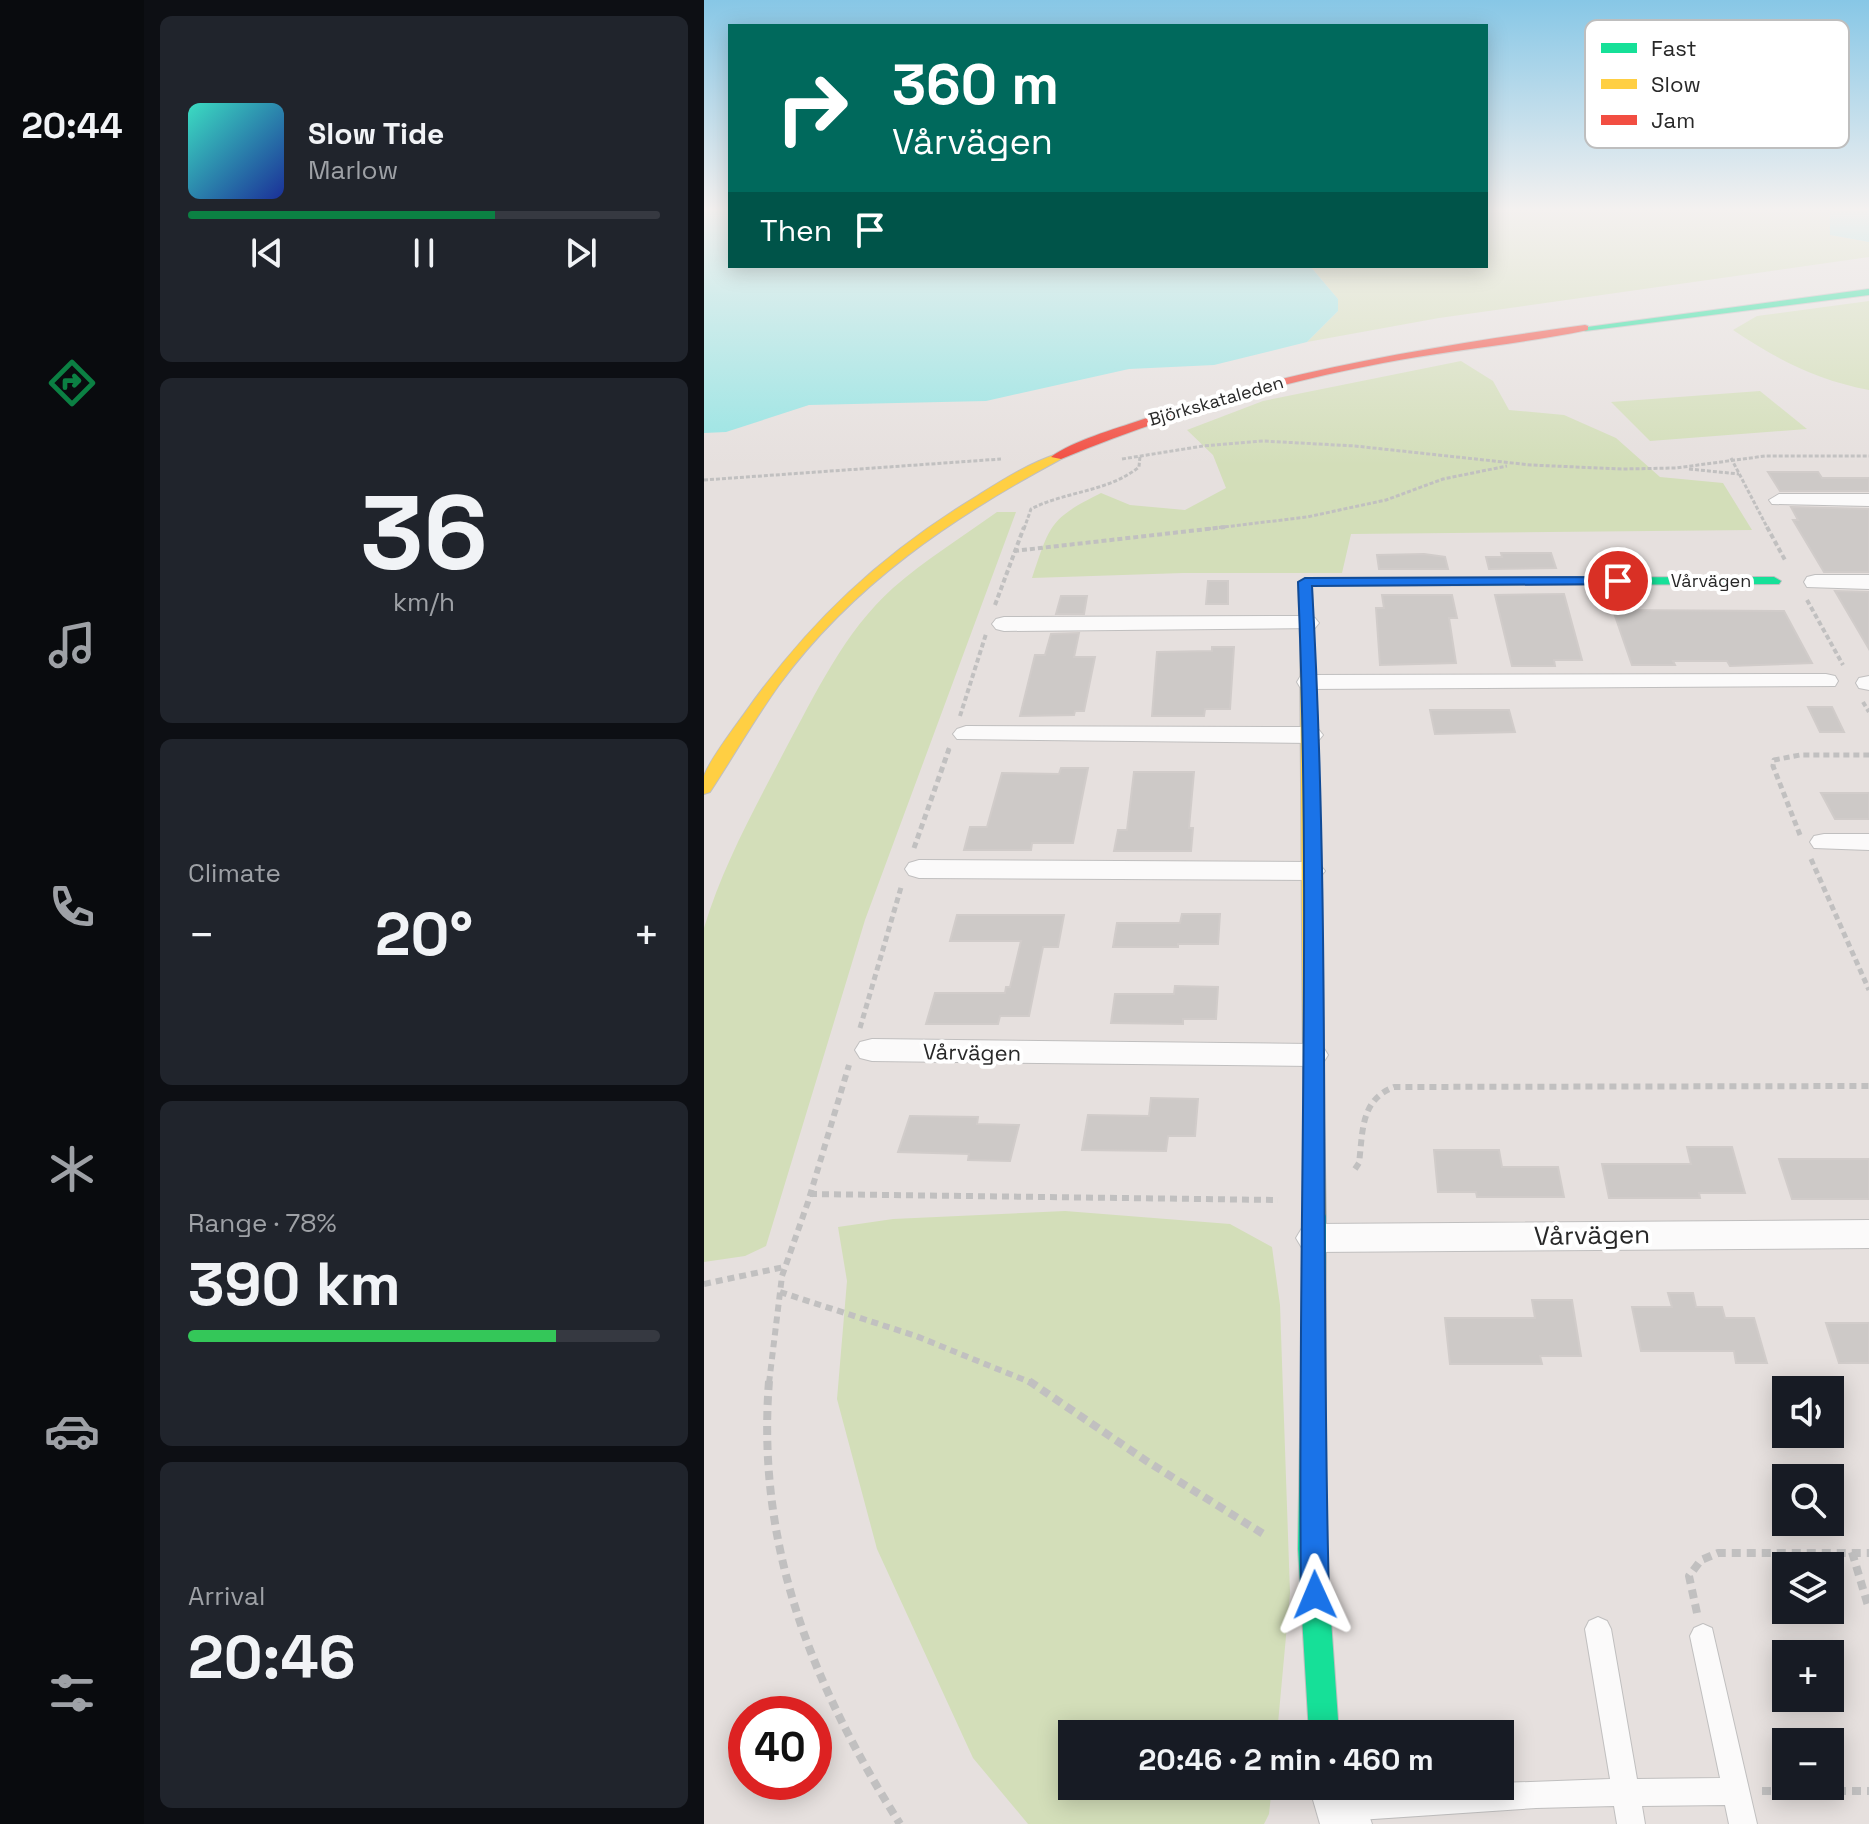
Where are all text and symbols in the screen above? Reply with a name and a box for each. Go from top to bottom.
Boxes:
legend [1585,20,1849,148]
text: Fast [1651,34,1697,62]
text: 360 m [892,49,1059,120]
icon: right [760,56,864,160]
text: Slow [1651,70,1701,98]
text: 20:44 [21,103,123,149]
text: Jam [1651,106,1695,134]
text: Slow Tide [308,114,444,153]
text: Vårvägen [892,119,1053,165]
text: Marlow [308,153,398,187]
icon: arrive [848,208,892,252]
text: Then [760,211,832,250]
icon: previous [245,231,289,275]
icon: pause [402,231,446,275]
icon: next [559,231,603,275]
icon: directions [44,355,100,411]
street label: Björkskataleden [1146,370,1286,431]
text: 36 [360,467,488,599]
pin [1584,547,1652,615]
icon: arrive [1596,559,1640,603]
street label: Vårvägen [1671,569,1751,592]
text: km/h [393,585,455,619]
icon: music [44,617,100,673]
text: Climate [188,856,281,890]
icon: phone [44,879,100,935]
text: 20° [375,896,473,973]
text: − [188,907,215,963]
text: + [633,907,660,963]
street label: Vårvägen [923,1037,1021,1067]
icon: climate [44,1141,100,1197]
text: Range · 78% [188,1206,336,1240]
street label: Vårvägen [1534,1217,1650,1253]
text: 390 km [188,1246,401,1323]
map controls [1772,1376,1844,1800]
button: sound [1772,1376,1844,1448]
icon: car [44,1403,100,1459]
button: search [1772,1464,1844,1536]
button: layers [1772,1552,1844,1624]
position arrow [1273,1553,1357,1637]
text: Arrival [188,1579,265,1613]
text: 20:46 [188,1619,356,1696]
button: + [1772,1640,1844,1712]
icon: filters [44,1665,100,1721]
speed limit sign: 40 [728,1696,832,1800]
button: − [1772,1728,1844,1800]
text: 20:46 · 2 min · 460 m [1138,1740,1434,1779]

